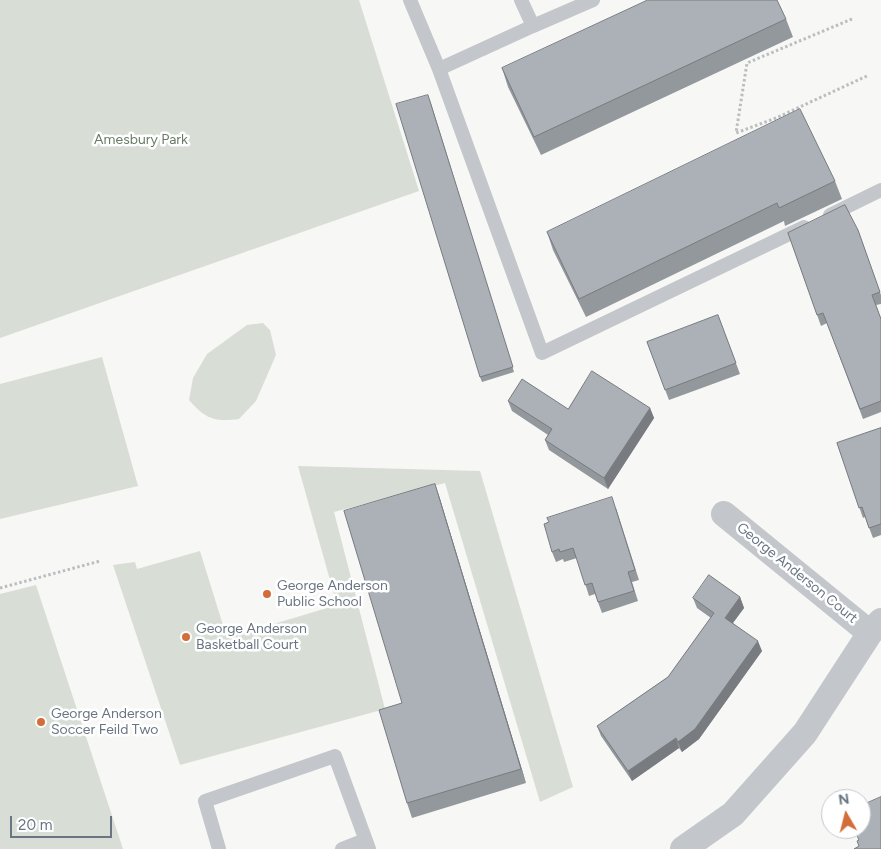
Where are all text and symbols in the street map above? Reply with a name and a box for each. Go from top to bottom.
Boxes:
park label: Amesbury Park [94,132,188,148]
street label: George Anderson Court [733,519,861,627]
place label: George Anderson Public School [277,578,388,610]
marker: George Anderson Public School [261,588,273,600]
place label: George Anderson Basketball Court [196,621,307,654]
marker: George Anderson Basketball Court [180,631,192,643]
place label: George Anderson Soccer Feild Two [51,706,162,739]
marker: George Anderson Soccer Feild Two [35,716,47,728]
north arrow [821,789,871,839]
text: N [837,790,851,809]
scale bar [12,806,115,838]
text: 20 m [18,816,52,834]

